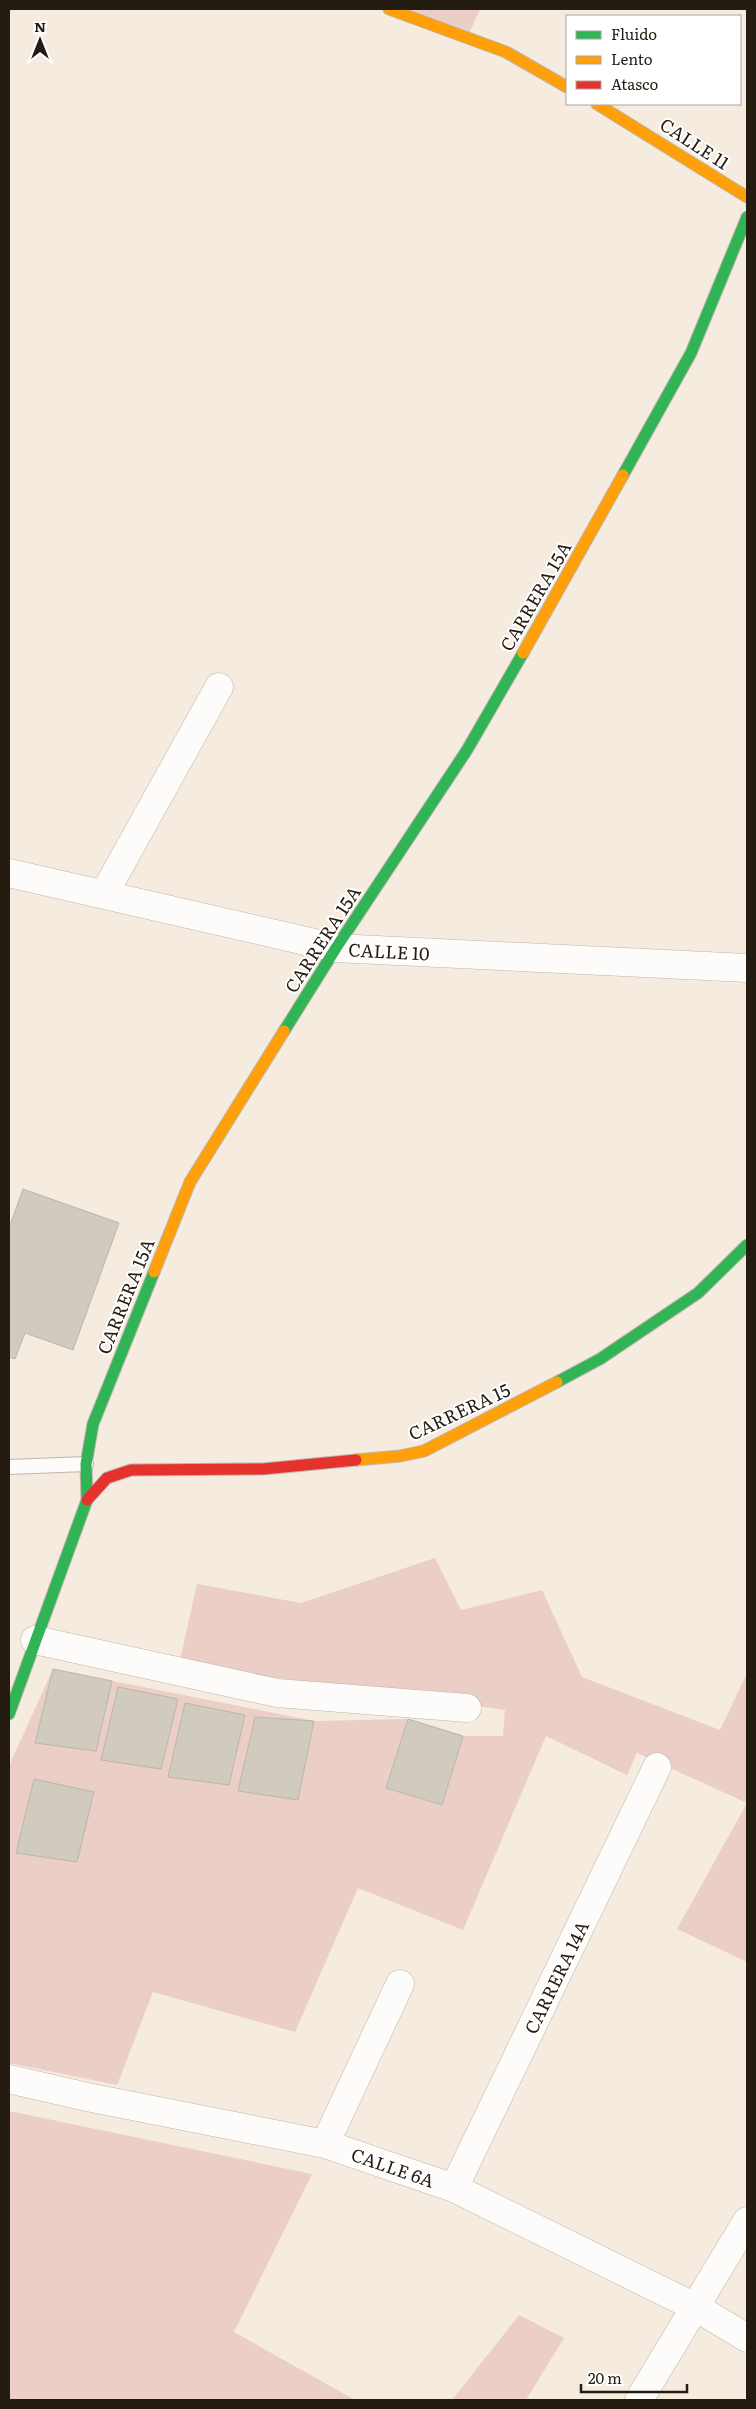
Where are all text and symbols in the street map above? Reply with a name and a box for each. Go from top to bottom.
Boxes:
north arrow [15,15,65,65]
legend [566,15,741,105]
text: N [34,16,46,36]
text: Fluido [611,22,657,45]
text: Lento [611,47,653,70]
text: Atasco [611,72,658,95]
street label: CALLE 11 [655,110,735,176]
street label: CARRERA 15A [493,536,577,656]
street label: CARRERA 15A [277,880,367,998]
street label: CALLE 10 [348,935,430,967]
street label: CARRERA 15A [90,1234,160,1358]
street label: CARRERA 15 [404,1376,514,1446]
street label: CARRERA 14A [517,1916,595,2038]
street label: CALLE 6A [348,2140,438,2194]
scale bar [581,2362,687,2394]
text: 20 m [588,2366,622,2389]

